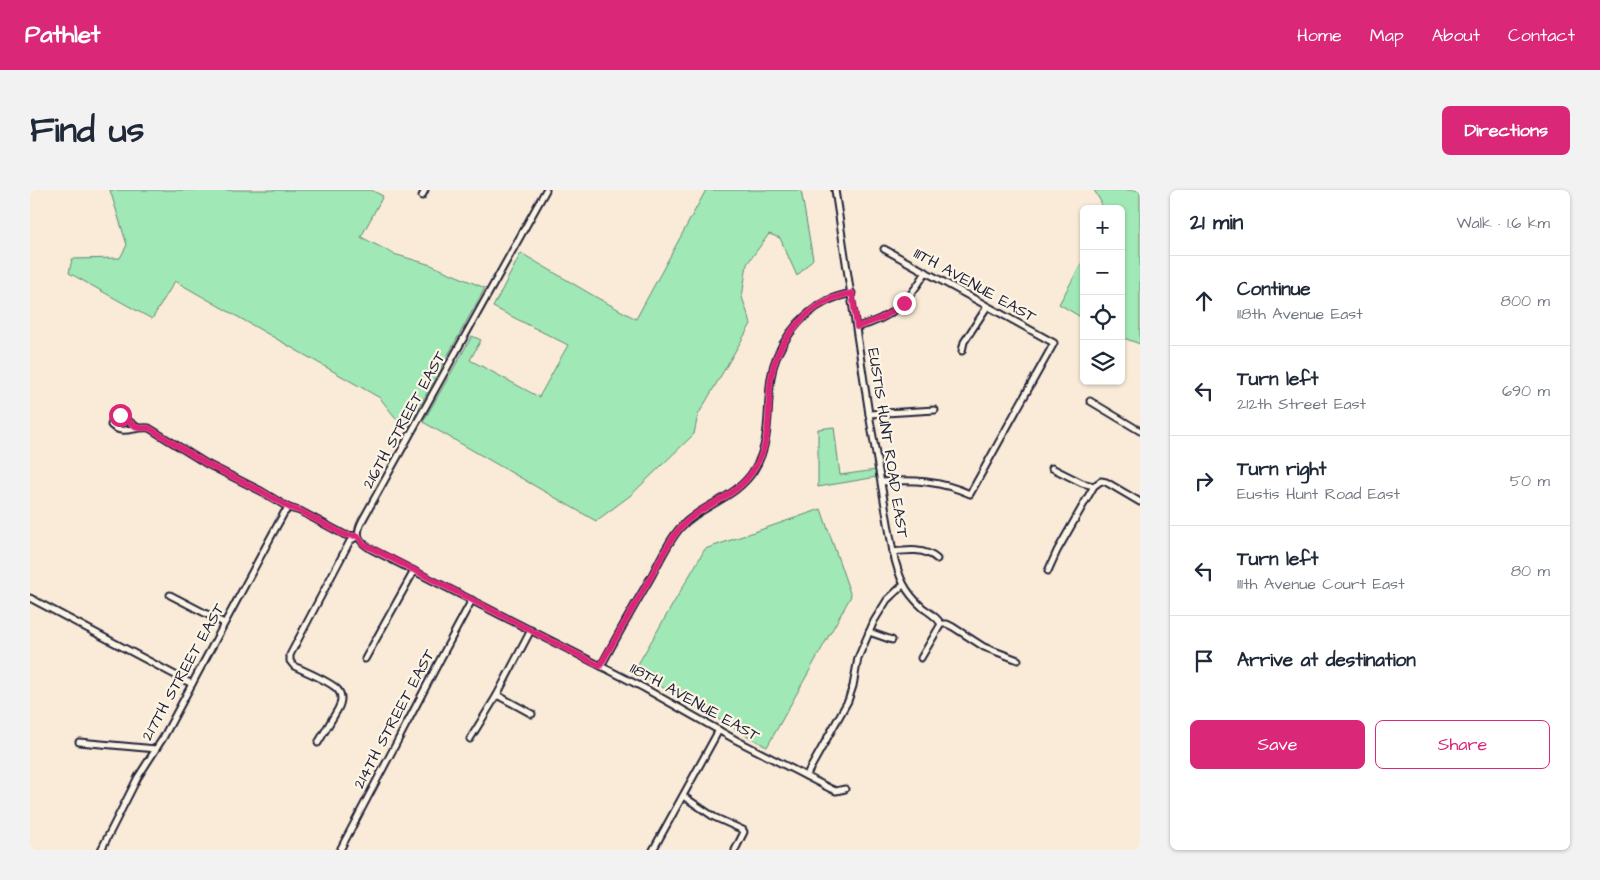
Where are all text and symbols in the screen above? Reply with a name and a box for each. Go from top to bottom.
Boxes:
text: Pathlet [25,18,101,52]
text: Home [1297,23,1342,48]
text: Map [1370,23,1404,48]
text: About [1432,23,1480,48]
text: Contact [1508,23,1575,48]
text: Find us [30,106,144,155]
button: Directions [1442,106,1570,155]
map controls [1080,205,1125,385]
button: + [1080,205,1125,250]
text: 21 min [1190,208,1243,237]
text: Walk · 1.6 km [1456,212,1550,234]
street label: 111TH AVENUE EAST [910,242,1040,328]
button: − [1080,250,1125,295]
text: Continue [1237,276,1311,303]
icon: ahead [1190,287,1218,315]
text: 800 m [1501,290,1550,312]
route end [893,292,916,315]
button: locate [1080,295,1125,340]
text: 118th Avenue East [1237,303,1363,325]
button: layers [1080,340,1125,385]
street label: EUSTIS HUNT ROAD EAST [862,346,914,540]
street label: 216TH STREET EAST [357,347,451,493]
text: Turn left [1237,366,1318,393]
icon: left [1190,377,1218,405]
text: 690 m [1502,380,1550,402]
text: 212th Street East [1237,393,1366,415]
route start [109,404,132,427]
text: Turn right [1237,456,1326,483]
icon: right [1190,467,1218,495]
text: 50 m [1510,470,1550,492]
text: Eustis Hunt Road East [1237,483,1400,505]
text: Turn left [1237,546,1318,573]
icon: left [1190,557,1218,585]
text: 80 m [1511,560,1550,582]
text: 111th Avenue Court East [1237,573,1405,595]
street label: 217TH STREET EAST [136,599,230,745]
street label: 214TH STREET EAST [348,645,440,793]
icon: arrive [1190,647,1218,675]
text: Arrive at destination [1237,647,1416,674]
street label: 118TH AVENUE EAST [626,657,764,747]
button: Save [1190,720,1365,769]
button: Share [1375,720,1550,769]

